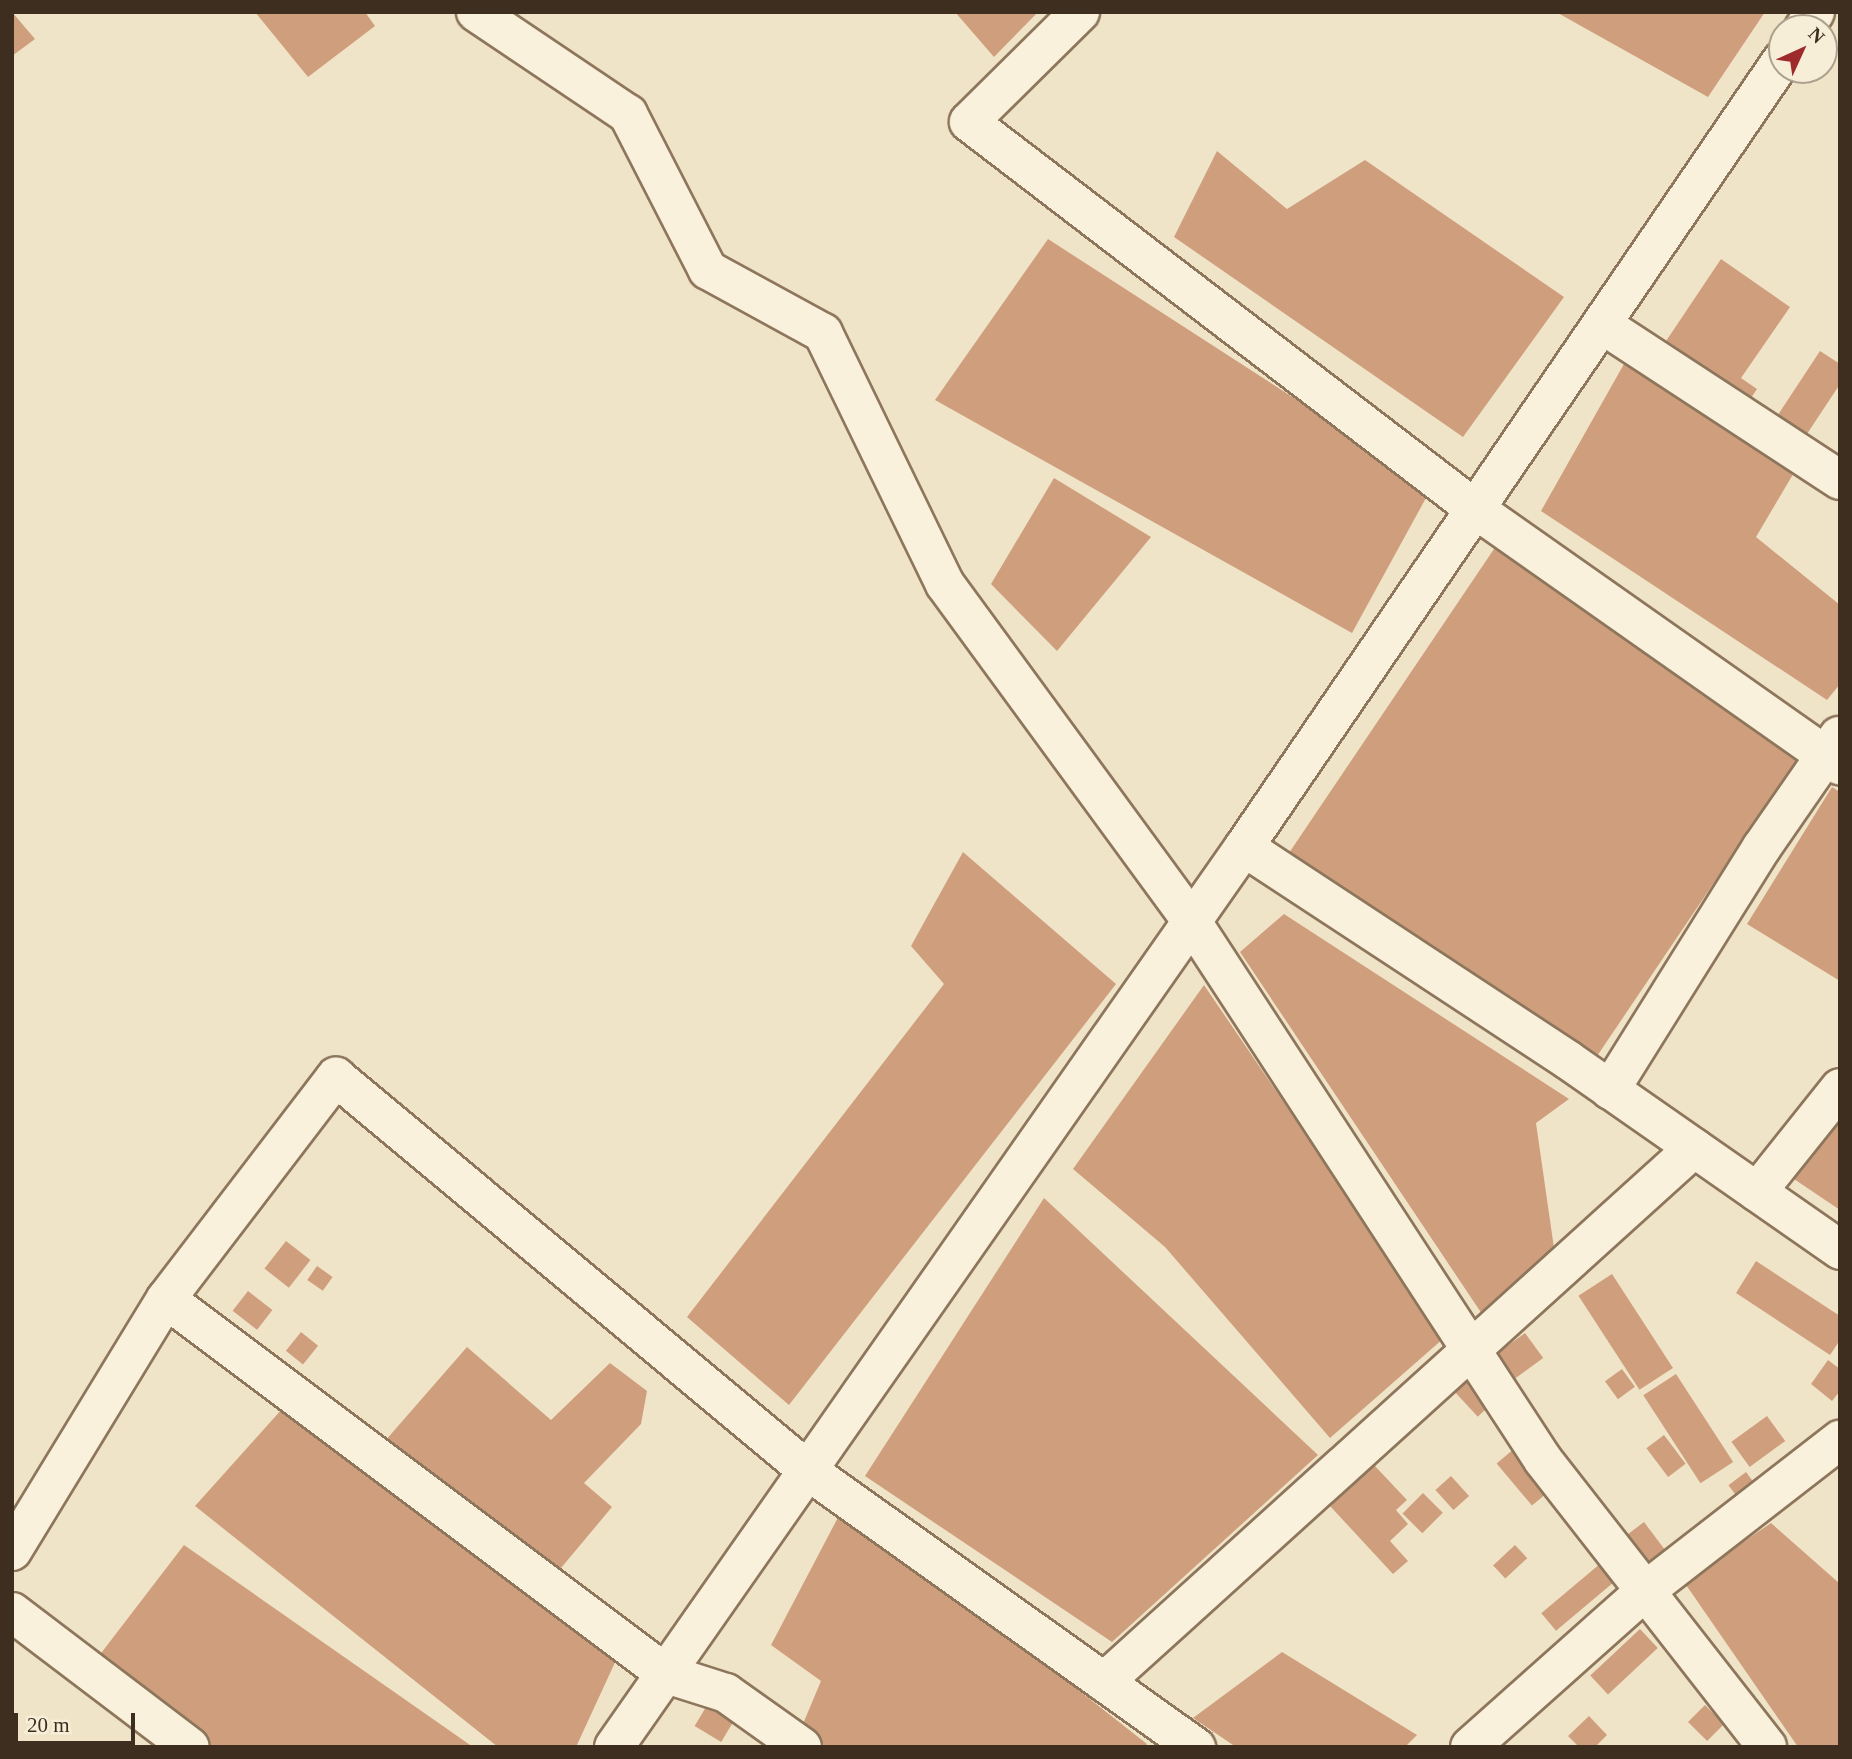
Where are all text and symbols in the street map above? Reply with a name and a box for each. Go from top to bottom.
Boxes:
north arrow [1768,14,1838,84]
text: N [1805,23,1829,47]
scale bar [18,1700,138,1744]
text: 20 m [27,1713,70,1737]

